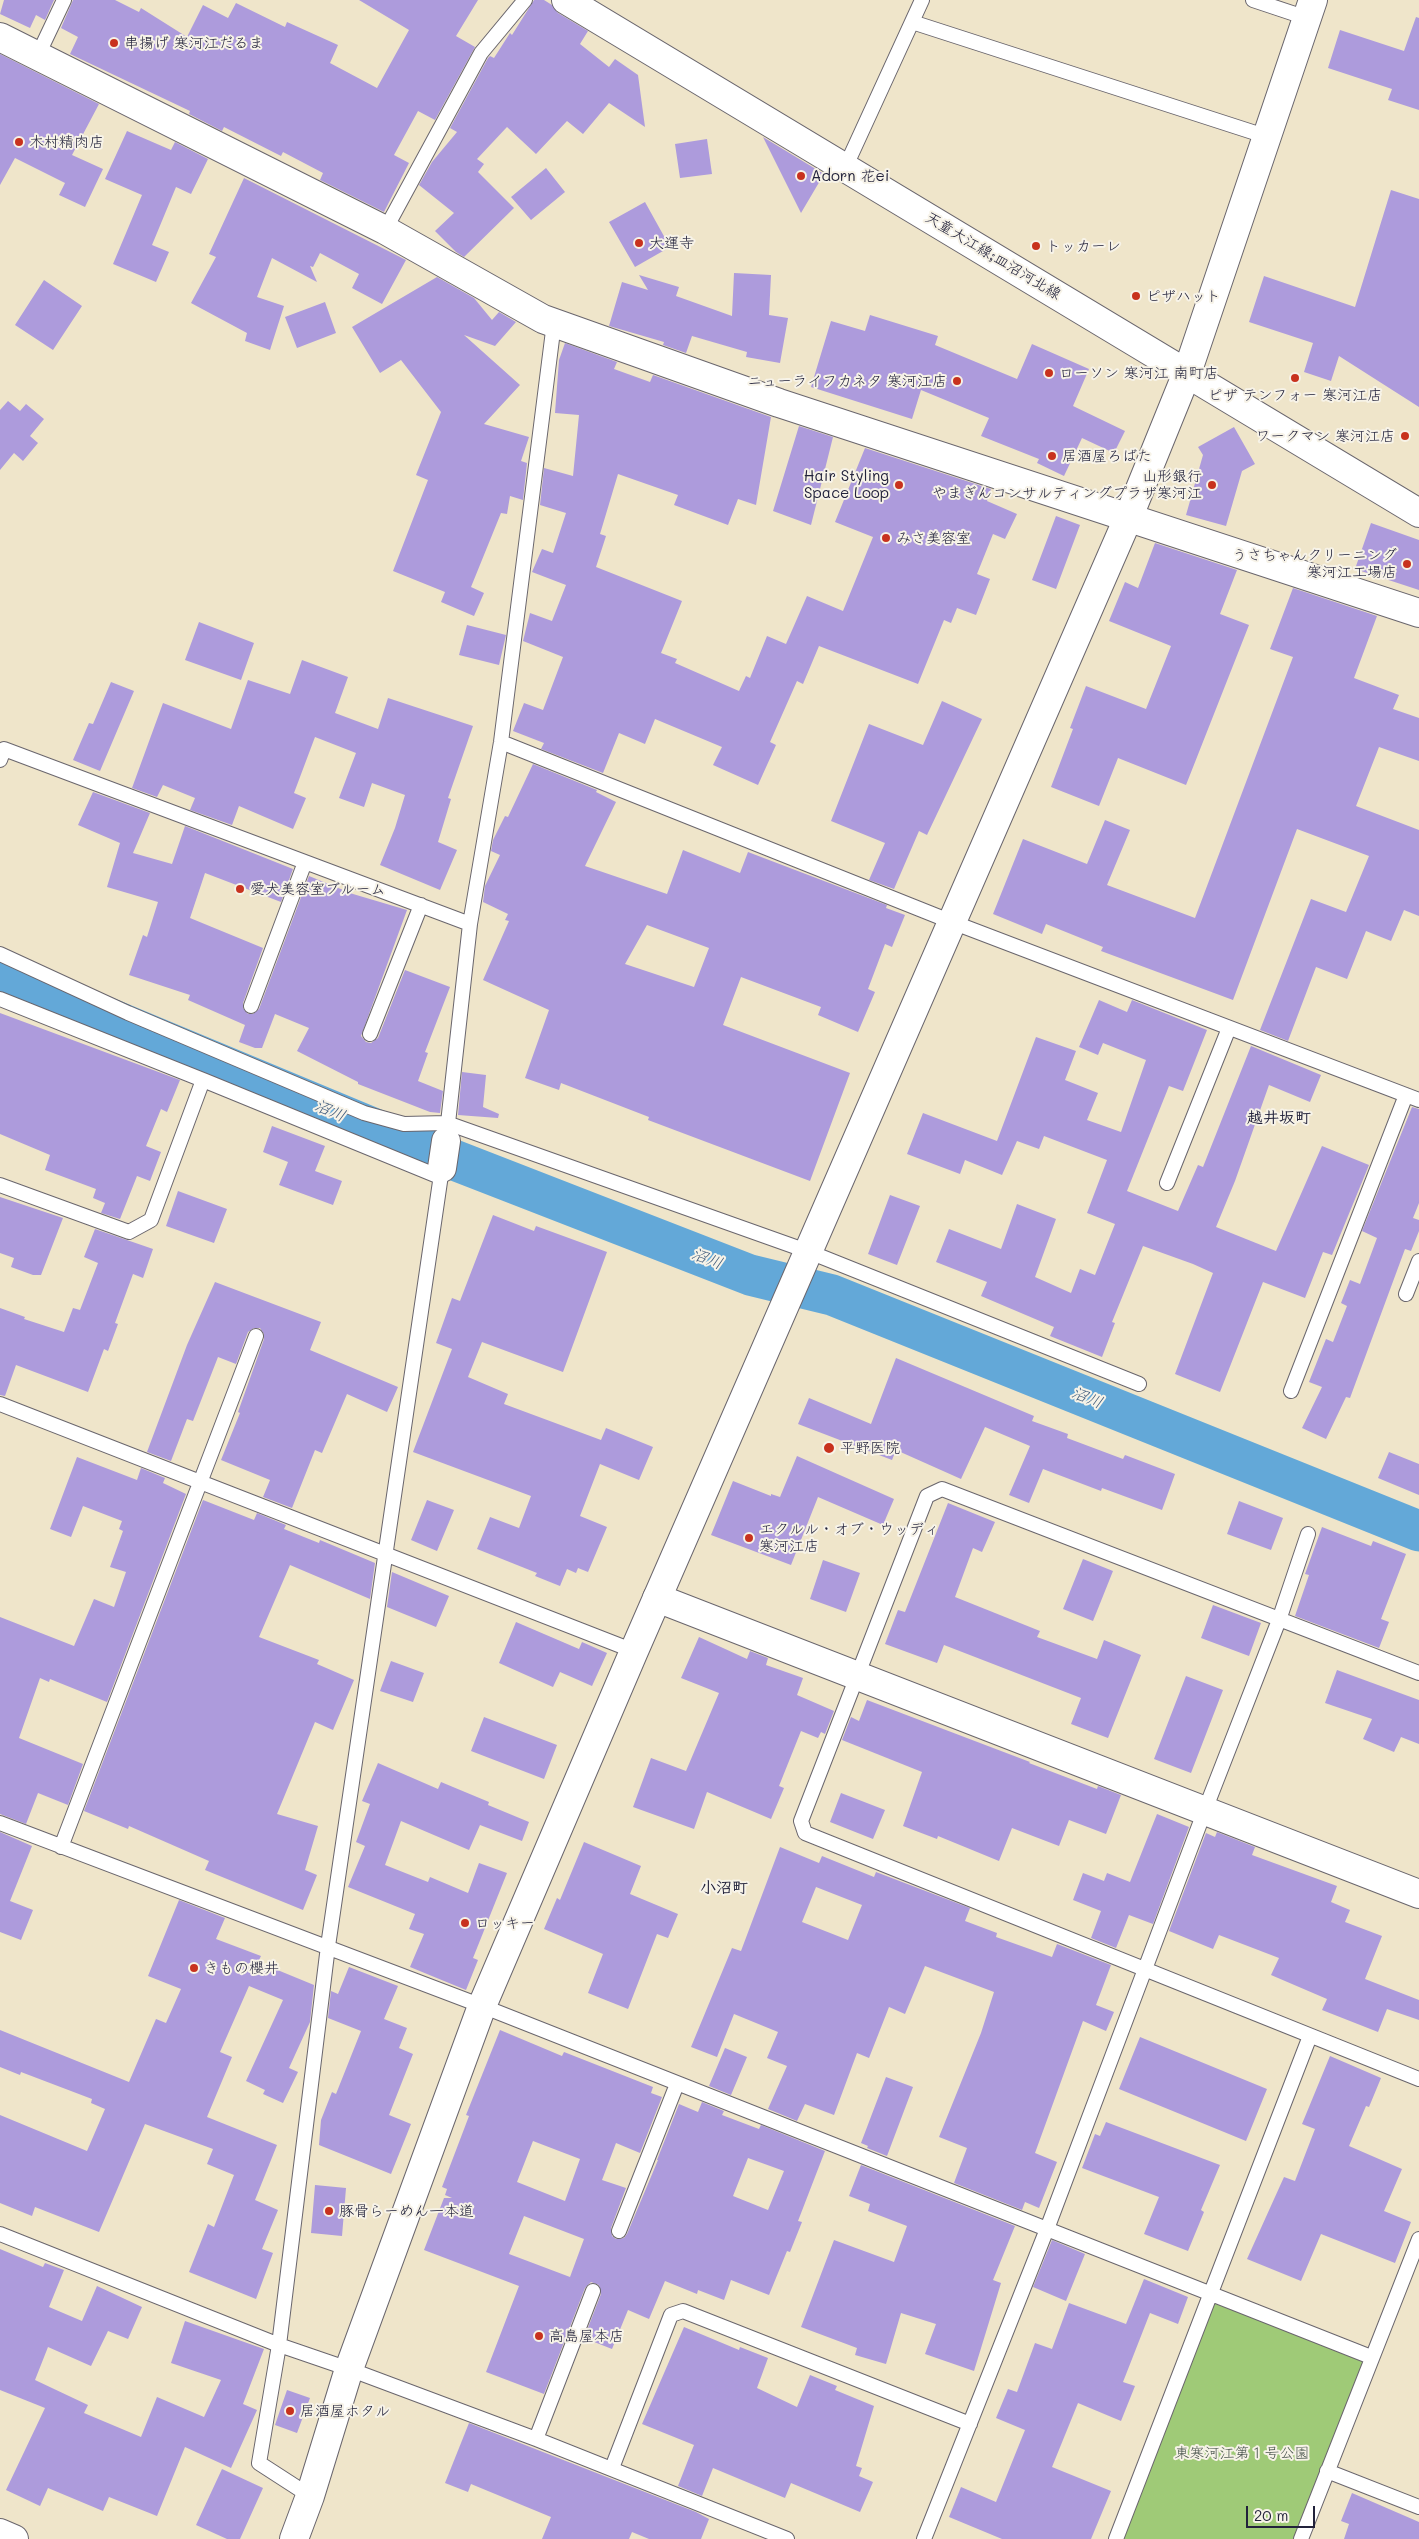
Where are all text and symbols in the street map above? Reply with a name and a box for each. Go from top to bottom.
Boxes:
place label: 串揚げ 寒河江だるま [124,34,264,52]
marker: 串揚げ 寒河江だるま [108,37,120,49]
place label: 木村精肉店 [29,133,104,151]
marker: 木村精肉店 [13,136,25,148]
place label: Adorn 花ei [811,167,889,185]
marker: Adorn 花ei [795,170,807,182]
street label: 天童大江線;皿沼河北線 [922,208,1064,304]
place label: 大運寺 [649,234,694,252]
marker: 大運寺 [633,237,645,249]
place label: トッカーレ [1046,237,1121,255]
marker: トッカーレ [1030,240,1042,252]
place label: ピザハット [1146,287,1221,305]
marker: ピザハット [1130,290,1142,302]
place label: ローソン 寒河江 南町店 [1059,364,1219,382]
marker: ローソン 寒河江 南町店 [1043,367,1055,379]
place label: ニューライフカネタ 寒河江店 [747,372,947,390]
marker: ピザ テンフォー 寒河江店 [1289,372,1301,384]
marker: ニューライフカネタ 寒河江店 [951,375,963,387]
place label: ピザ テンフォー 寒河江店 [1208,386,1382,404]
place label: ワークマン 寒河江店 [1255,427,1395,445]
marker: ワークマン 寒河江店 [1399,430,1411,442]
place label: 居酒屋ろばた [1062,447,1152,465]
marker: 居酒屋ろばた [1046,450,1058,462]
place label: Hair Styling Space Loop [804,467,889,502]
place label: 山形銀行 やまぎんコンサルティングプラザ寒河江 [932,467,1202,502]
marker: Hair Styling Space Loop [893,479,905,491]
marker: 山形銀行 やまぎんコンサルティングプラザ寒河江 [1206,479,1218,491]
place label: みさ美容室 [896,529,971,547]
marker: みさ美容室 [880,532,892,544]
place label: うさちゃんクリーニング 寒河江工場店 [1232,546,1397,581]
marker: うさちゃんクリーニング 寒河江工場店 [1401,558,1413,570]
place label: 愛犬美容室ブルーム [250,880,386,898]
marker: 愛犬美容室ブルーム [234,883,246,895]
water label: 沼川 [312,1096,348,1126]
district label: 越井坂町 [1247,1108,1311,1128]
water label: 沼川 [689,1244,725,1274]
water label: 沼川 [1069,1383,1105,1413]
place label: 平野医院 [840,1439,900,1457]
marker: 平野医院 [822,1441,836,1455]
place label: エクルル・オブ・ウッディ 寒河江店 [759,1520,939,1555]
marker: エクルル・オブ・ウッディ 寒河江店 [743,1532,755,1544]
district label: 小沼町 [700,1878,748,1898]
place label: ロッキー [475,1914,535,1932]
marker: ロッキー [459,1917,471,1929]
place label: きもの櫻井 [204,1959,279,1977]
marker: きもの櫻井 [188,1962,200,1974]
place label: 豚骨らーめん一本道 [339,2202,474,2220]
marker: 豚骨らーめん一本道 [323,2205,335,2217]
place label: 高島屋本店 [549,2327,624,2345]
marker: 高島屋本店 [533,2330,545,2342]
place label: 居酒屋ホタル [300,2402,390,2420]
marker: 居酒屋ホタル [284,2405,296,2417]
park label: 東寒河江第１号公園 [1175,2444,1309,2462]
scale bar [1249,2496,1318,2528]
text: 20 m [1254,2505,1288,2525]

